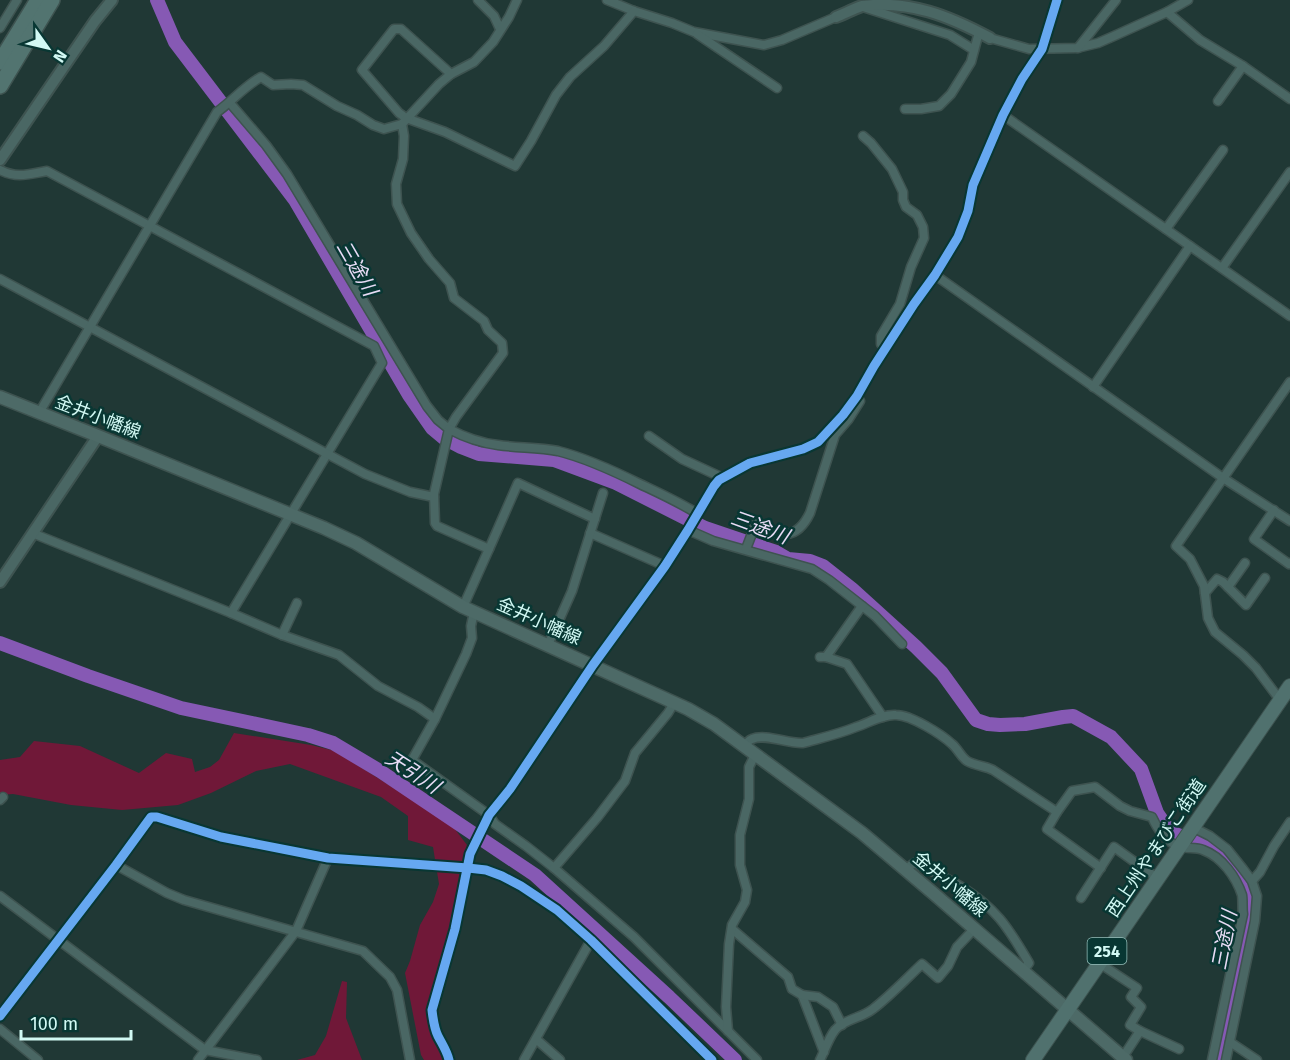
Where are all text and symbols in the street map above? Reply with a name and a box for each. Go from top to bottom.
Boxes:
north arrow [18,18,78,78]
text: N [49,46,71,66]
water label: 三途川 [332,236,383,302]
street label: 金井小幡線 [52,391,144,443]
water label: 三途川 [728,505,794,549]
street label: 金井小幡線 [493,593,585,649]
water label: 天引川 [381,746,446,799]
street label: 西上州やまびこ街道 [1102,775,1210,921]
street label: 金井小幡線 [908,847,992,921]
water label: 三途川 [1206,906,1242,972]
road number: 254 [1088,938,1126,964]
scale bar [21,1003,130,1041]
text: 100 m [30,1013,78,1035]

